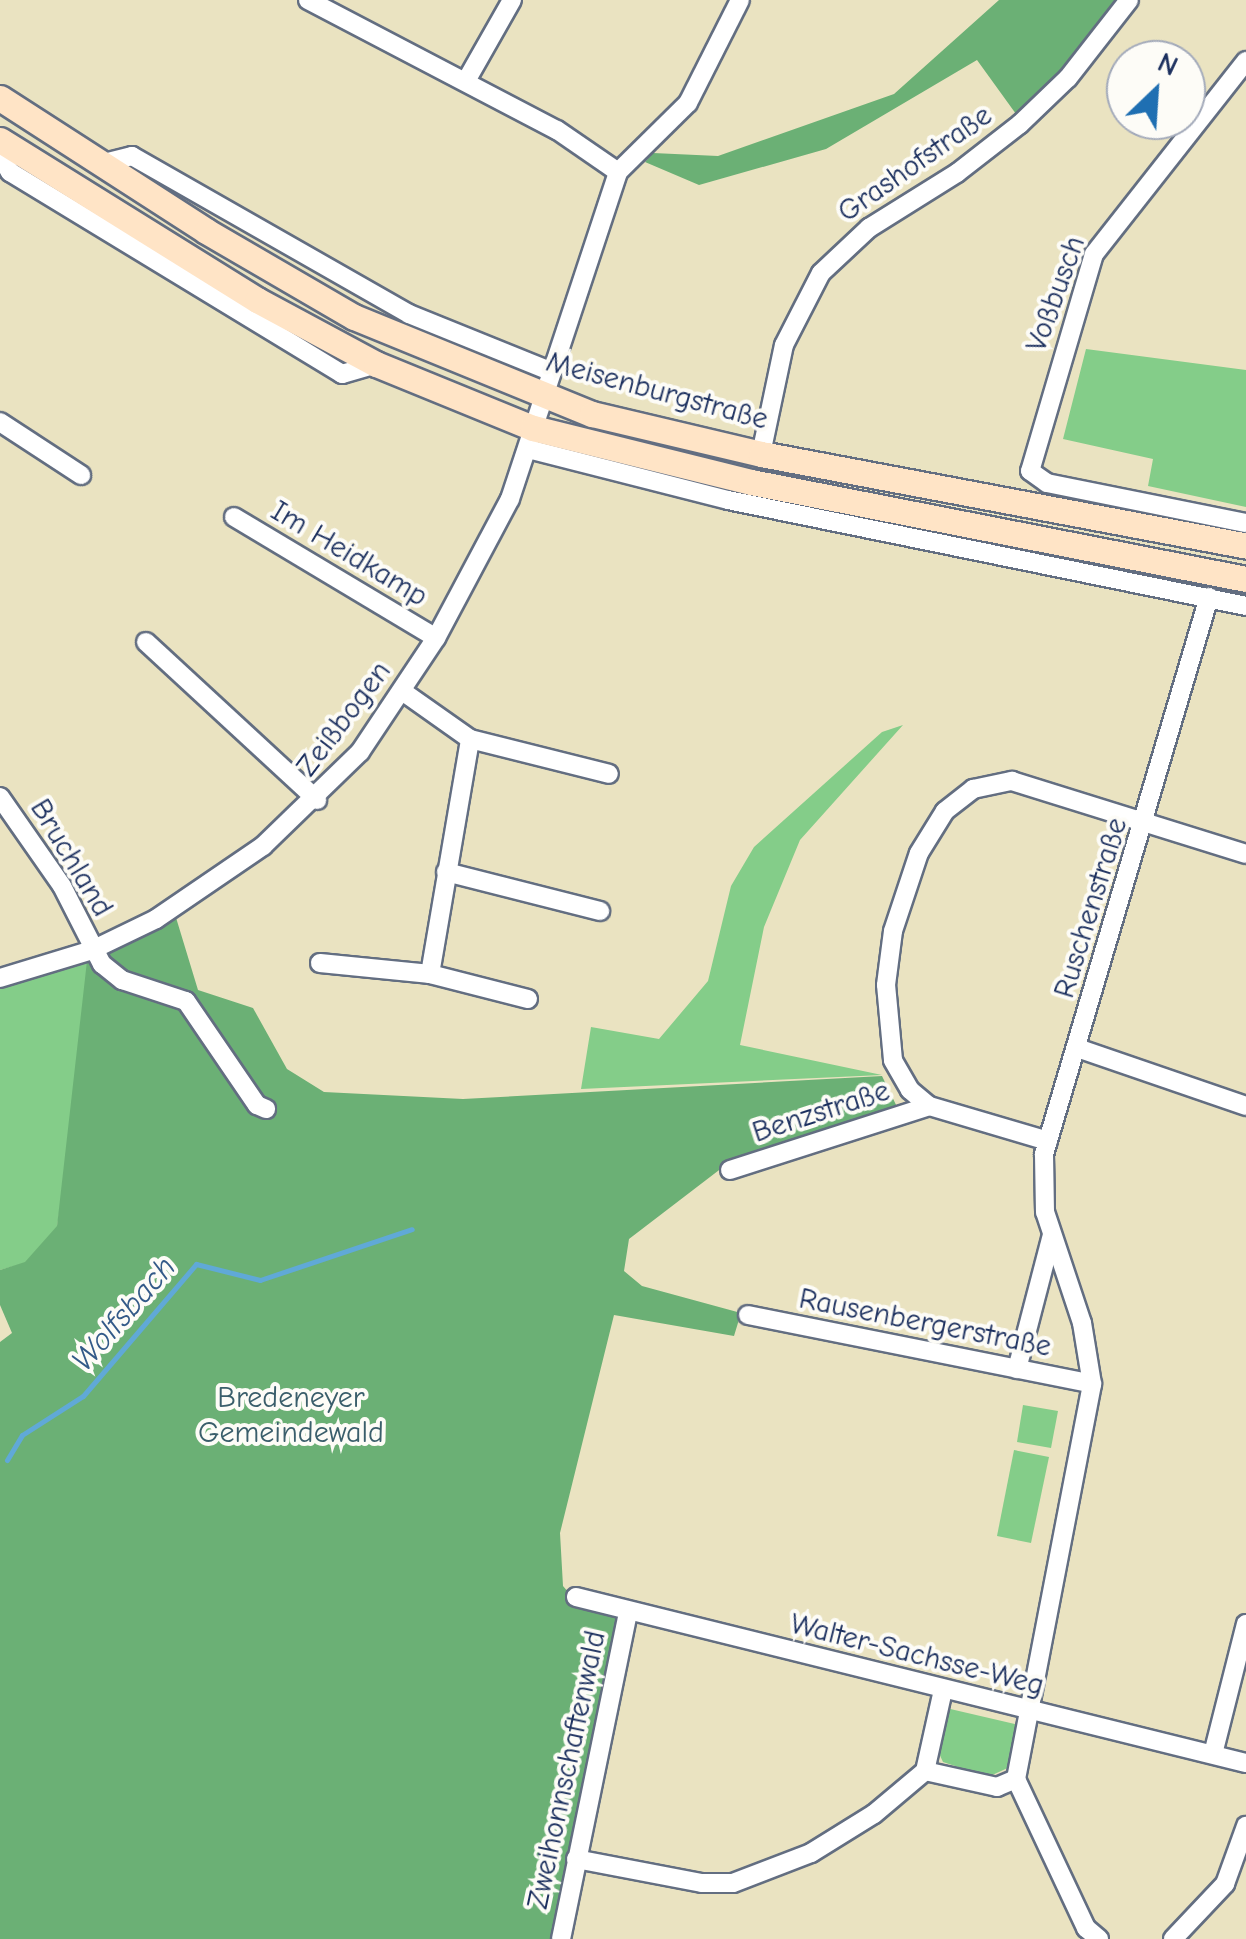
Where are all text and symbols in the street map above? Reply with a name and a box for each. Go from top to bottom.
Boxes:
north arrow [1106,40,1206,140]
text: N [1153,46,1183,83]
street label: Grashofstraße [831,98,999,230]
street label: Voßbusch [1019,231,1093,357]
street label: Meisenburgstraße [542,344,772,438]
street label: Im Heidkamp [264,493,434,615]
street label: Zeißbogen [289,654,399,784]
street label: Bruchland [22,793,120,923]
street label: Ruschenstraße [1047,814,1135,1002]
street label: Benzstraße [748,1073,894,1151]
water label: Wolfsbach [64,1249,184,1379]
street label: Rausenbergerstraße [796,1281,1054,1365]
park label: Bredeneyer Gemeindewald [198,1380,384,1450]
street label: Walter-Sachsse-Weg [786,1606,1048,1704]
street label: Zweihonnschaftenwald [520,1628,614,1912]

